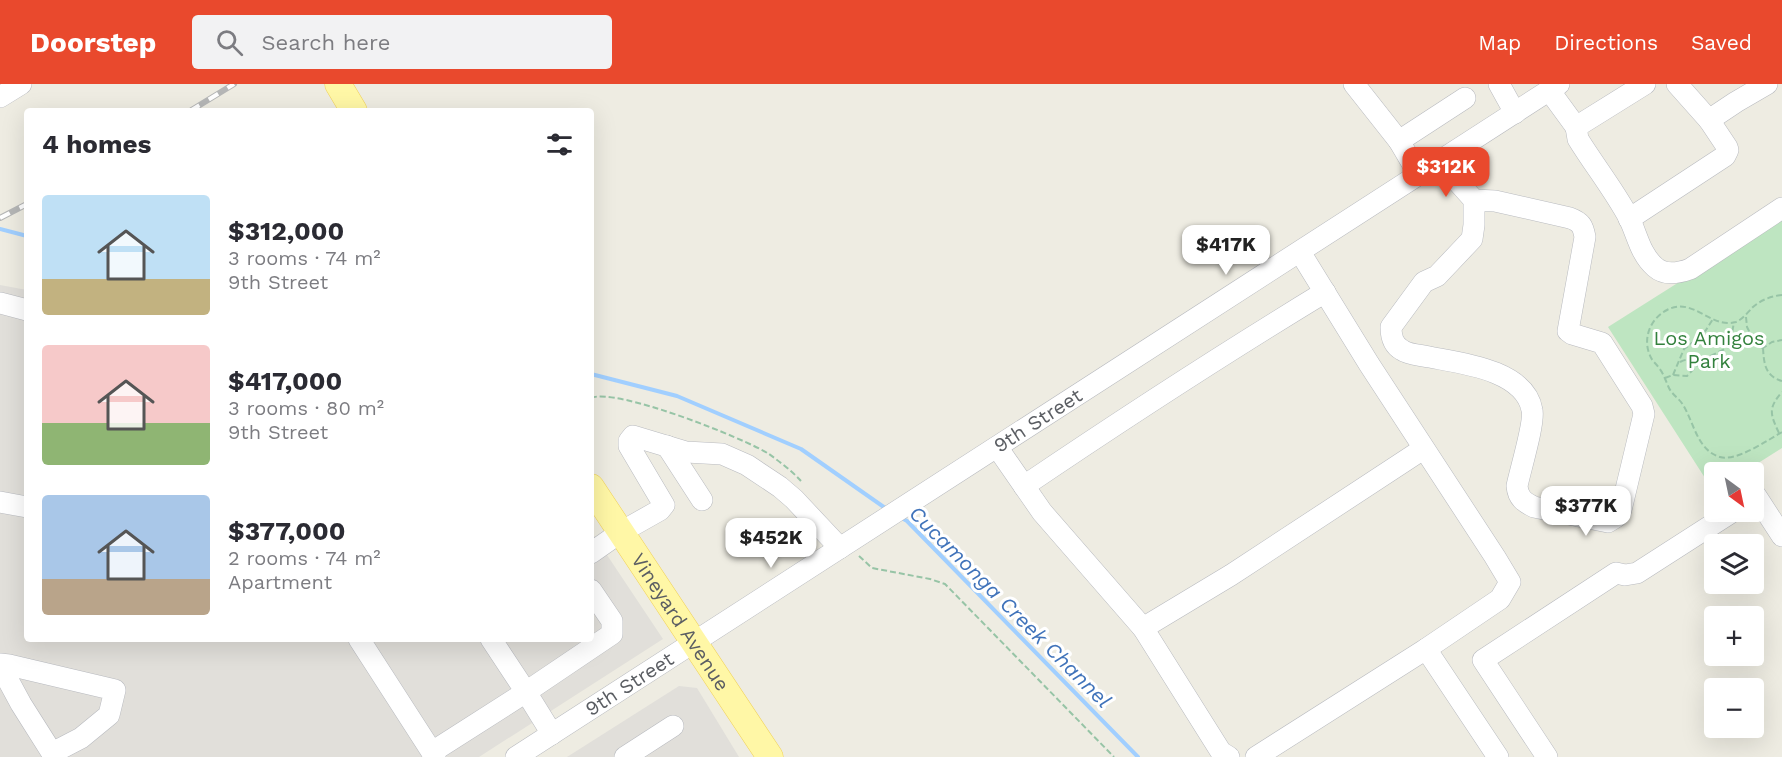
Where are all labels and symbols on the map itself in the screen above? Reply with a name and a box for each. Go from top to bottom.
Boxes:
pin: $312K [1404,147,1488,198]
pin: $417K [1184,225,1268,276]
park label: Los Amigos Park [1654,326,1764,373]
street label: 9th Street [989,383,1087,458]
north arrow [1704,462,1764,522]
pin: $377K [1544,486,1628,537]
water label: Cucamonga Creek Channel [904,500,1117,713]
pin: $452K [729,518,813,569]
street label: Vineyard Avenue [626,549,735,695]
street label: 9th Street [581,646,679,721]

